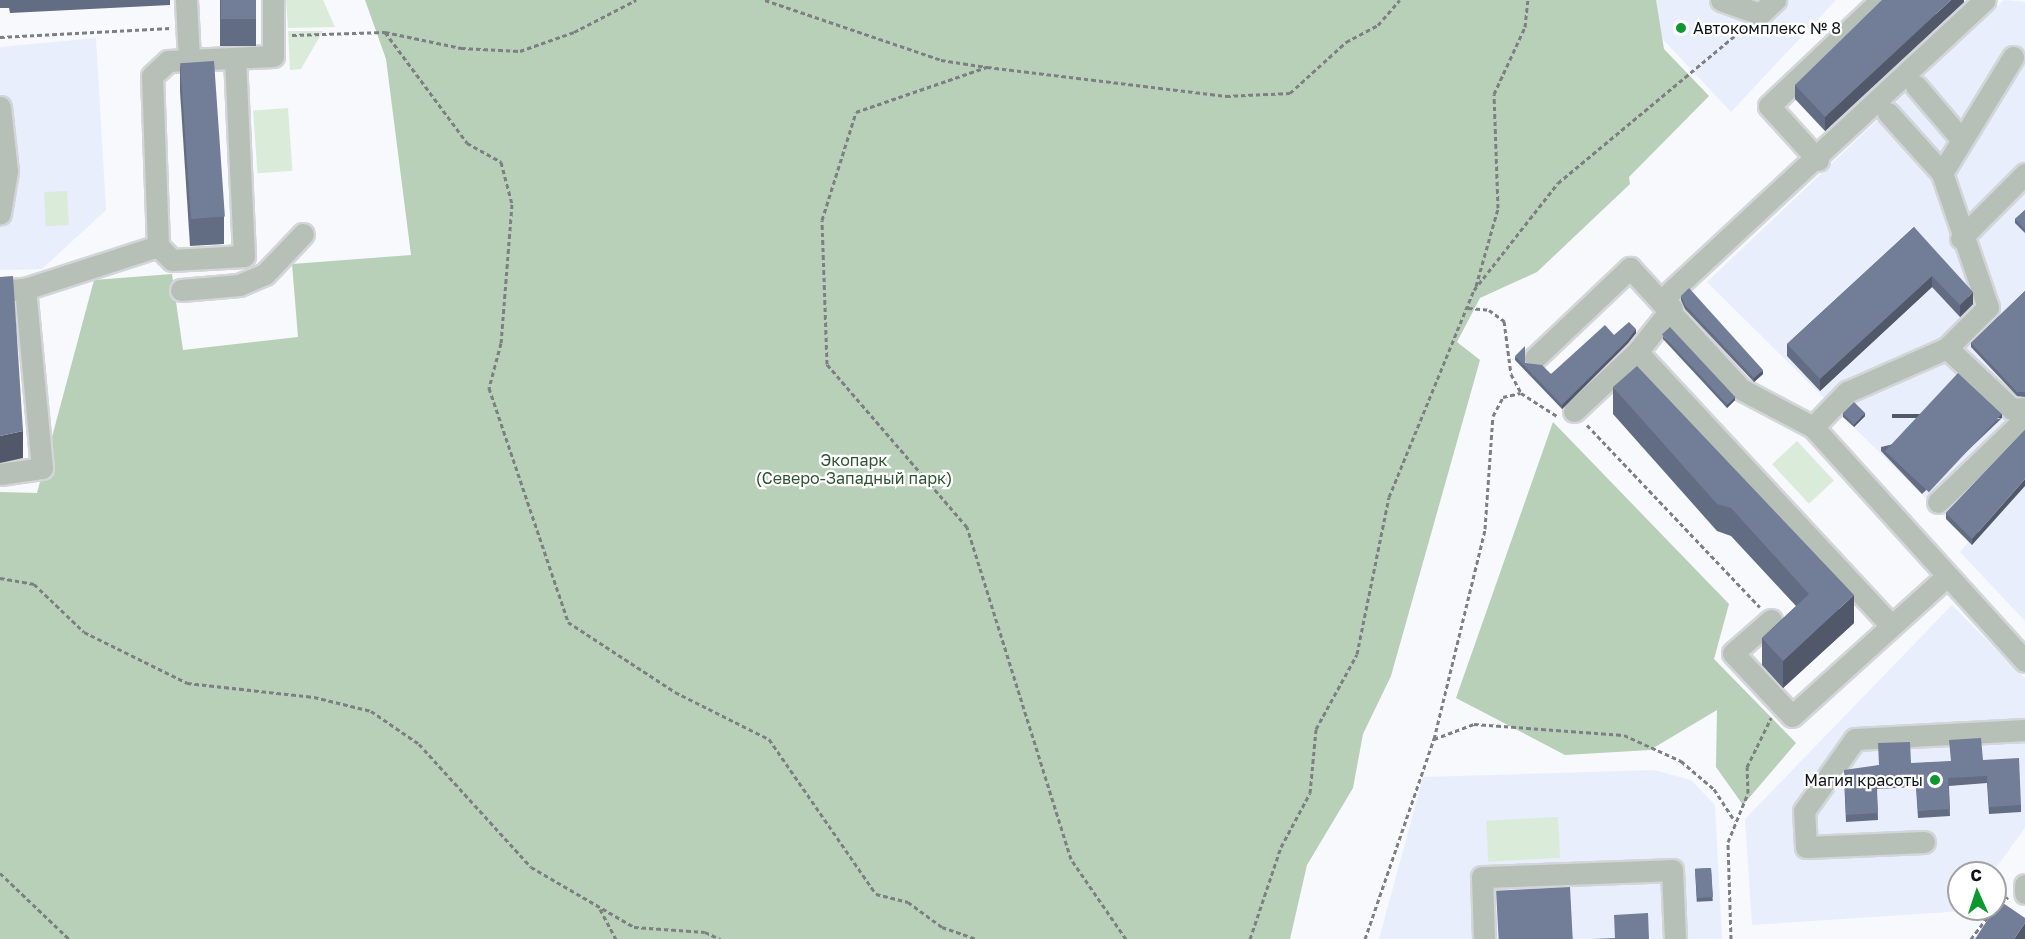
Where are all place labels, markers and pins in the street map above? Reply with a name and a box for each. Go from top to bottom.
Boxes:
place label: Автокомплекс № 8 [1693,18,1841,38]
marker: Автокомплекс № 8 [1674,21,1688,35]
place label: Магия красоты [1804,770,1923,790]
marker: Магия красоты [1928,773,1942,787]

